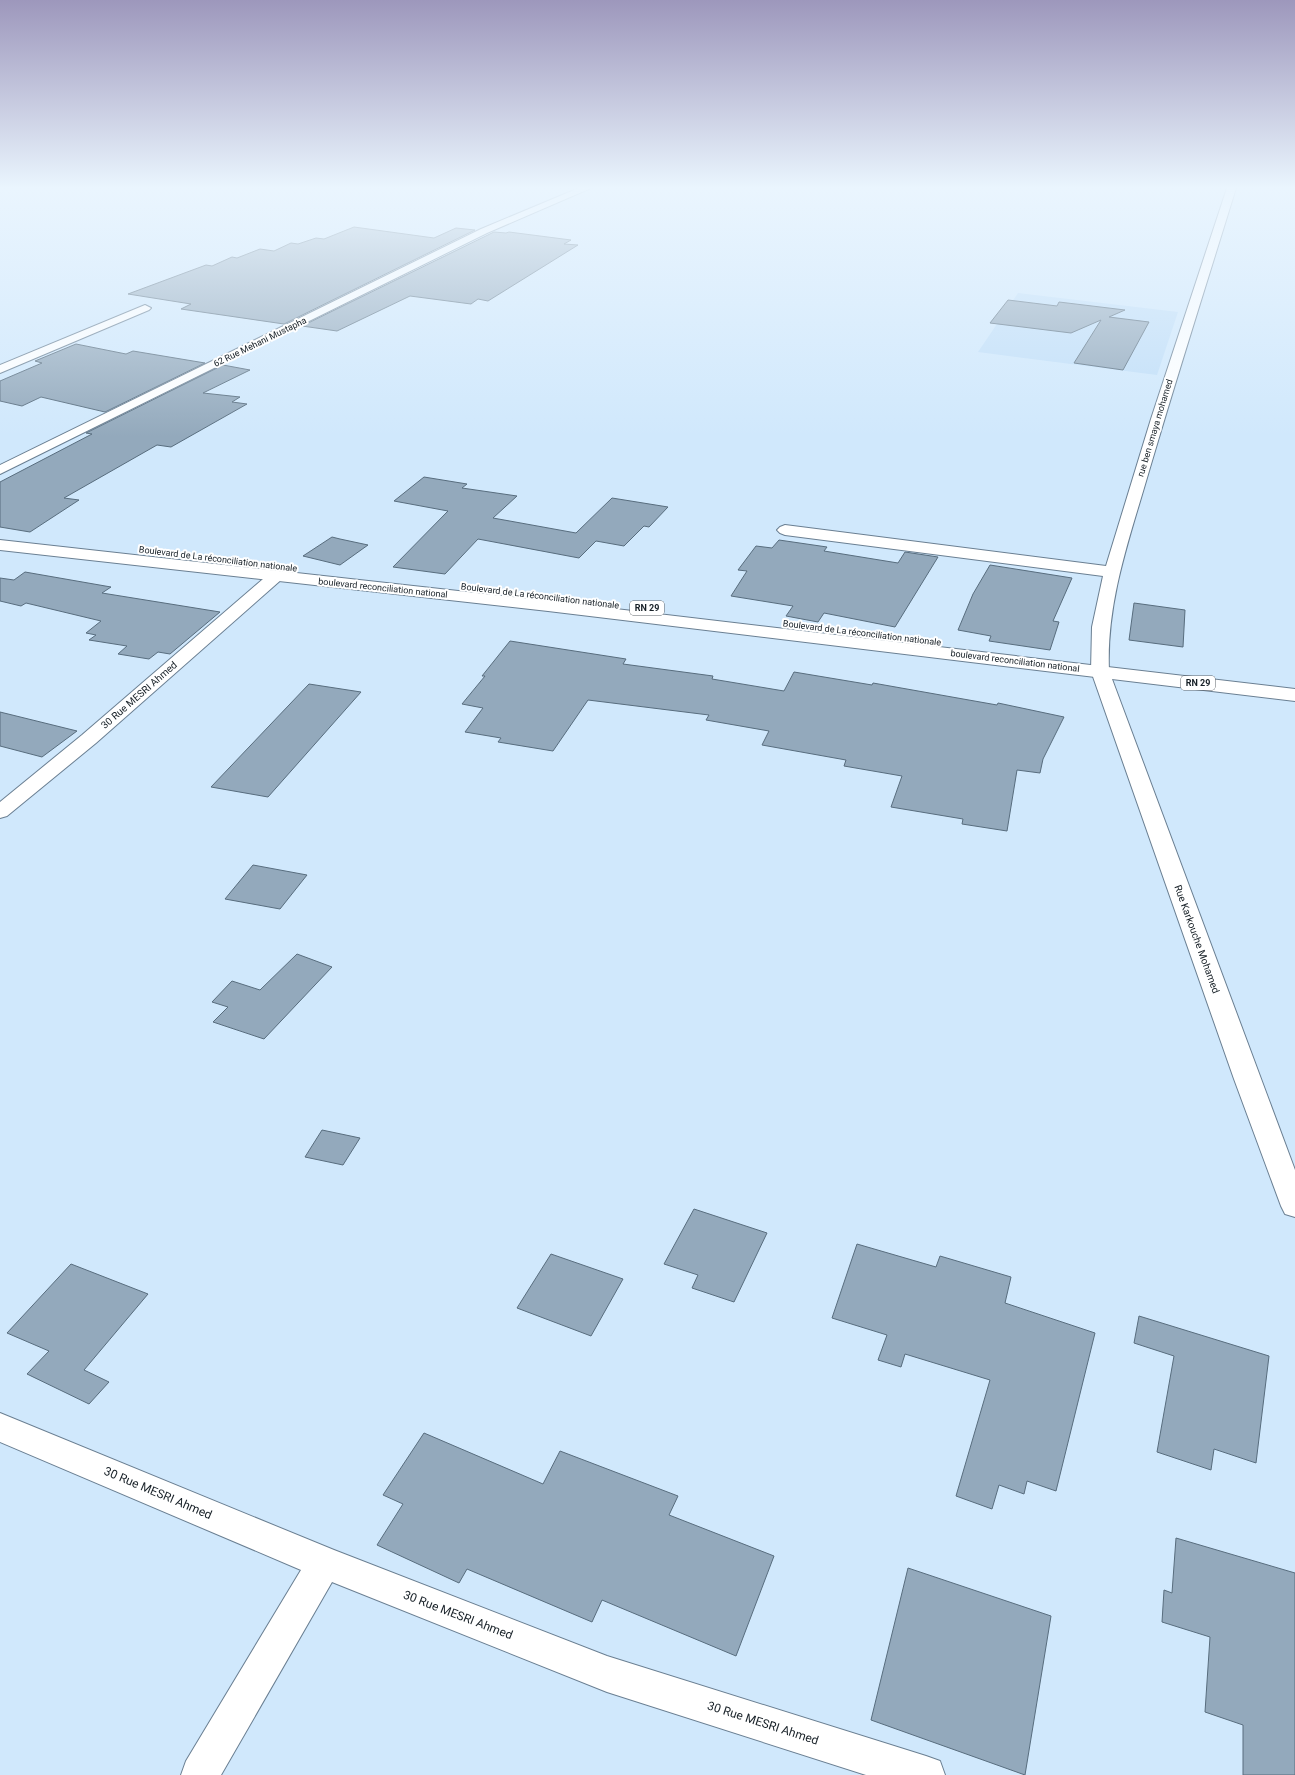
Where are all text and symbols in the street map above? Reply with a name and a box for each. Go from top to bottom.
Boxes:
street label: 62 Rue Mehani Mustapha [212,315,308,369]
street label: rue ben smaya mohamed [1135,378,1175,478]
street label: Boulevard de La réconciliation nationale [138,544,298,574]
street label: boulevard reconciliation national [318,576,448,600]
street label: Boulevard de La réconciliation nationale [460,581,620,611]
road number: RN 29 [630,601,664,615]
street label: Boulevard de La réconciliation nationale [782,618,942,648]
street label: boulevard reconciliation national [950,648,1080,674]
street label: 30 Rue MESRI Ahmed [99,659,179,731]
road number: RN 29 [1181,676,1215,690]
street label: Rue Karkouche Mohamed [1172,883,1222,995]
street label: 30 Rue MESRI Ahmed [102,1464,214,1522]
street label: 30 Rue MESRI Ahmed [401,1588,515,1642]
street label: 30 Rue MESRI Ahmed [706,1698,820,1748]

